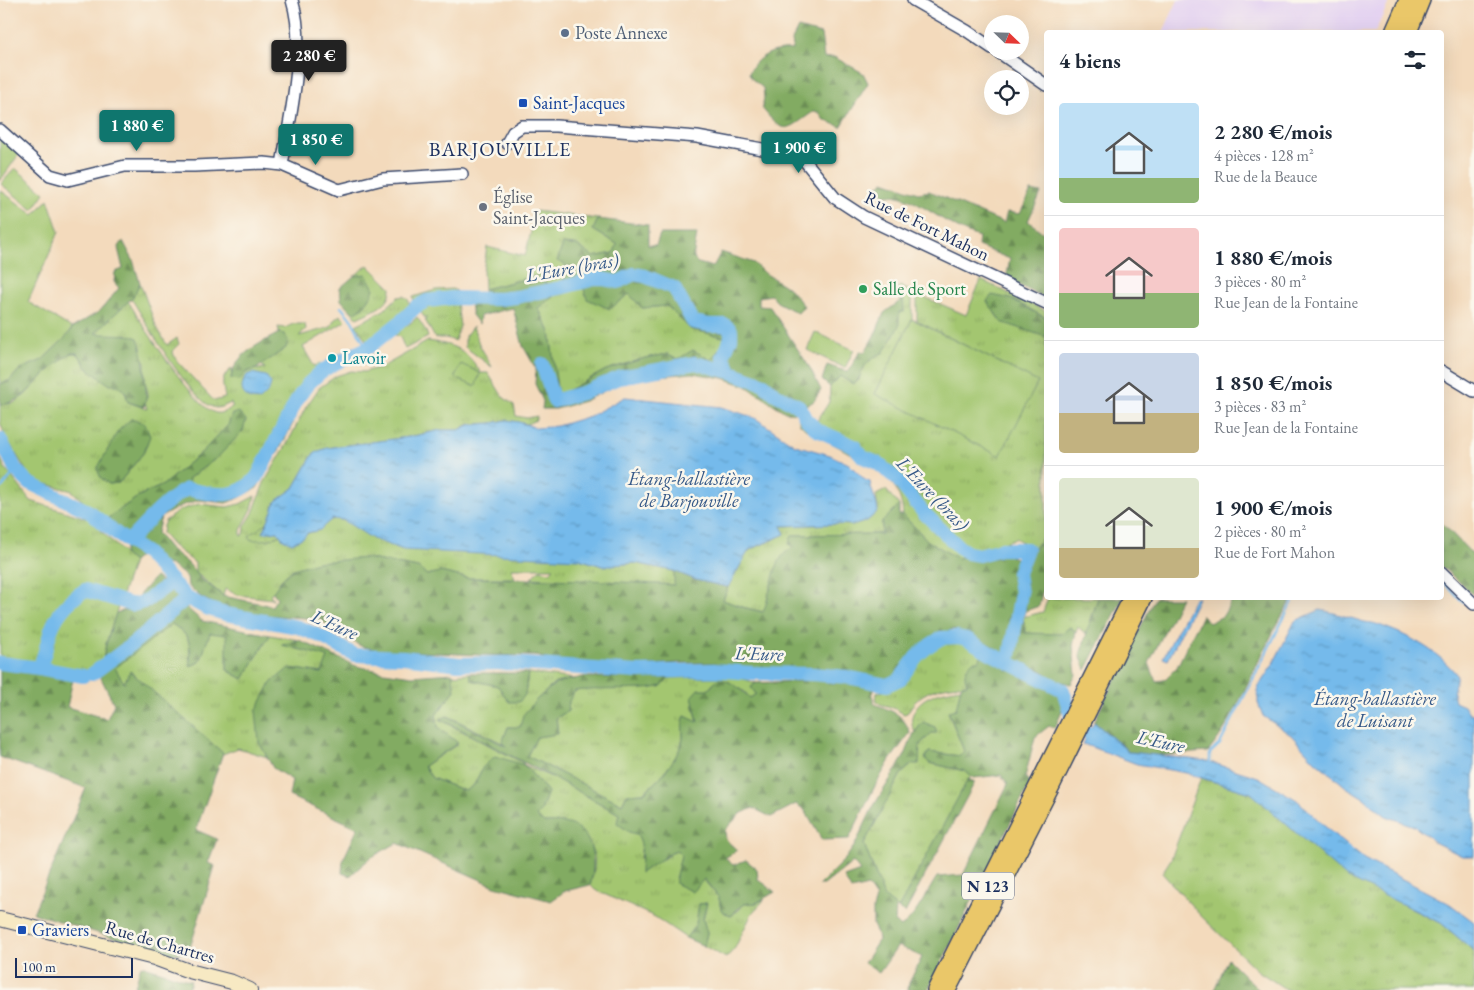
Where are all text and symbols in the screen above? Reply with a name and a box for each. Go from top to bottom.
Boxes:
north arrow [984,15,1029,60]
map controls [984,15,1029,115]
place label: Poste Annexe [575,21,668,44]
marker: Poste Annexe [559,27,571,39]
pin: 2 280 € [263,39,355,82]
text: 2 280 € [282,45,336,66]
icon: filters [1401,46,1429,74]
text: 4 biens [1059,47,1121,74]
button: locate [984,70,1029,115]
place label: Saint-Jacques [533,91,625,114]
marker: Saint-Jacques [517,97,529,109]
pin: 1 880 € [91,110,183,152]
text: 1 880 € [110,115,164,136]
text: 2 280 €/mois [1214,118,1332,145]
icon: home [1099,123,1159,183]
pin: 1 850 € [270,124,362,166]
text: 1 850 € [289,129,343,150]
pin: 1 900 € [753,132,845,174]
district label: BARJOUVILLE [429,136,571,162]
text: 1 900 € [772,137,826,158]
text: 4 pièces · 128 m² [1214,145,1314,166]
text: Rue de la Beauce [1214,166,1317,187]
place label: Église Saint-Jacques [493,185,585,229]
street label: Rue de Fort Mahon [861,185,994,266]
marker: Église Saint-Jacques [477,201,489,213]
text: 1 880 €/mois [1214,244,1332,271]
water label: L'Eure (bras) [523,247,621,288]
icon: home [1099,248,1159,308]
text: 3 pièces · 80 m² [1214,271,1306,292]
place label: Salle de Sport [873,277,966,300]
marker: Salle de Sport [857,283,869,295]
text: Rue Jean de la Fontaine [1214,292,1358,313]
place label: Lavoir [342,346,386,369]
marker: Lavoir [326,352,338,364]
text: 1 850 €/mois [1214,369,1332,396]
icon: home [1099,373,1159,433]
text: 3 pièces · 83 m² [1214,396,1306,417]
text: Rue Jean de la Fontaine [1214,417,1358,438]
water label: L'Eure (bras) [890,450,974,536]
water label: Étang-ballastière de Barjouville [627,466,751,513]
text: 1 900 €/mois [1214,494,1332,521]
icon: home [1099,498,1159,558]
text: 2 pièces · 80 m² [1214,521,1306,542]
text: Rue de Fort Mahon [1214,542,1335,563]
water label: L'Eure [306,603,363,646]
water label: L'Eure [733,640,784,667]
water label: Étang-ballastière de Luisant [1313,686,1437,733]
water label: L'Eure [1133,724,1188,759]
road number: N 123 [962,872,1014,899]
street label: Rue de Chartres [103,915,218,968]
place label: Graviers [32,918,89,941]
marker: Graviers [16,924,28,936]
scale bar [15,955,132,978]
text: 100 m [22,958,56,976]

